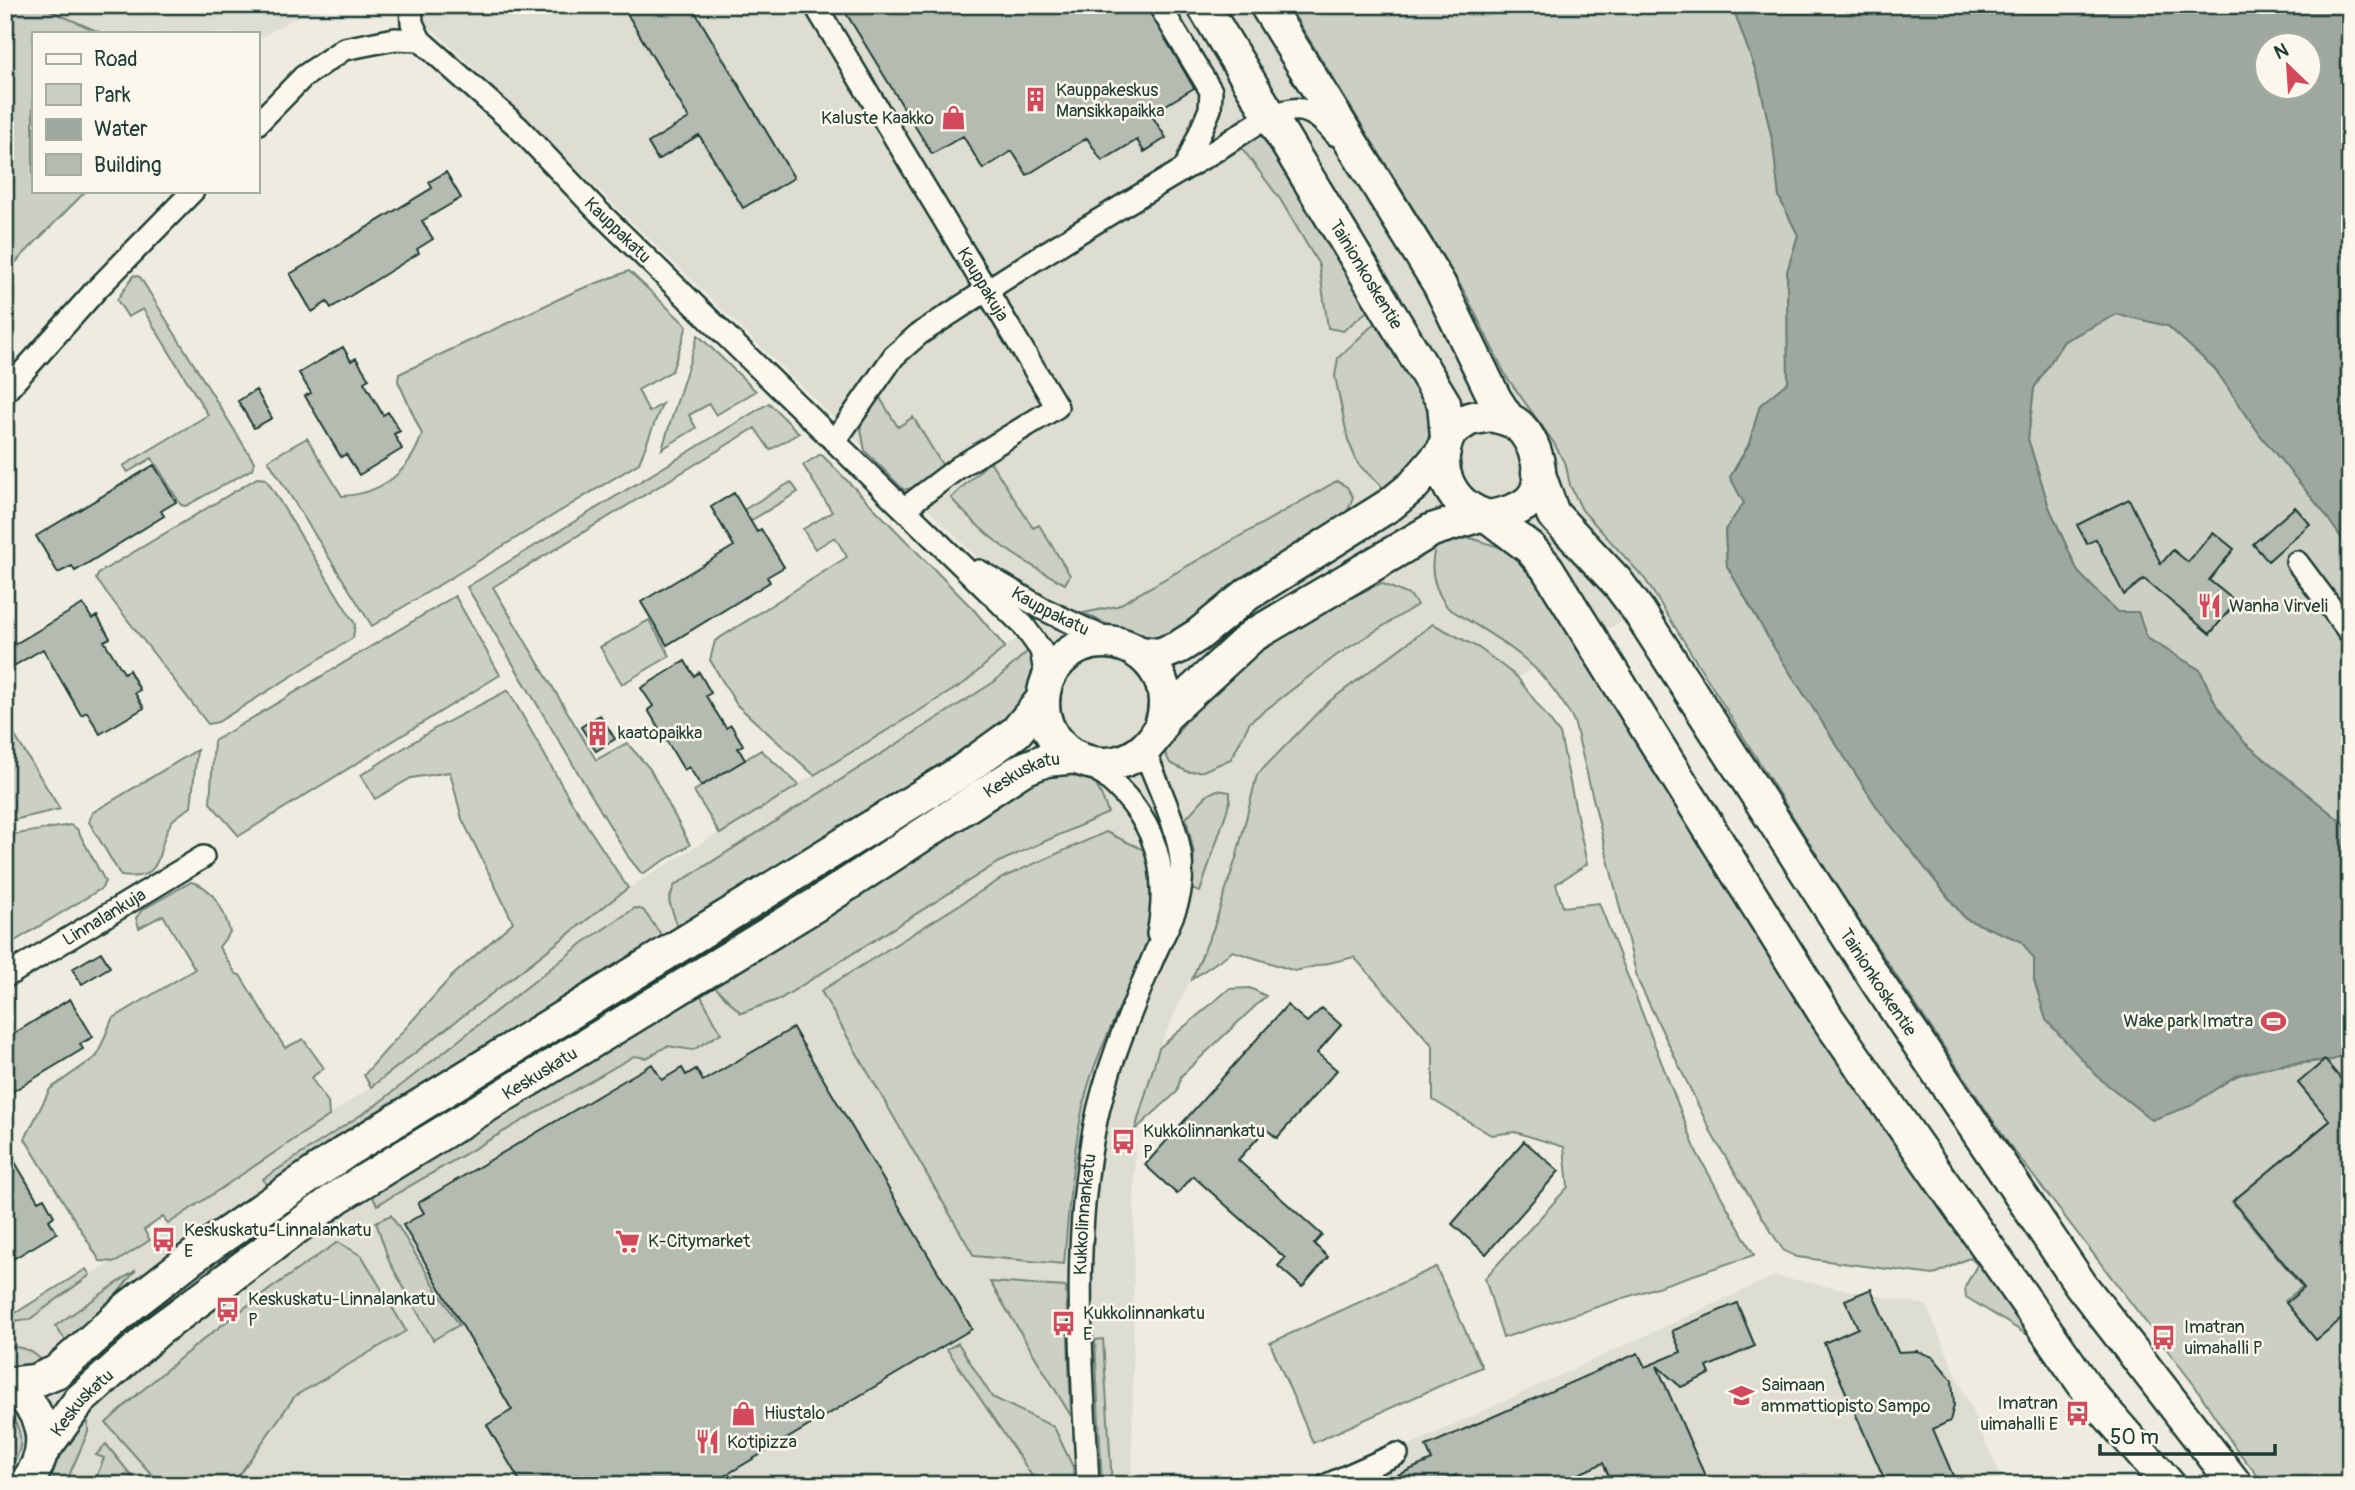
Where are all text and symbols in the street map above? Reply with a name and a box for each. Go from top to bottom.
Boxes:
legend [32,32,259,192]
north arrow [2254,32,2324,102]
text: N [2270,38,2292,65]
text: Road [94,46,138,73]
place label: Kauppakeskus Mansikkapaikka [1056,79,1165,123]
text: Park [94,82,131,109]
building icon: Kauppakeskus Mansikkapaikka [1022,86,1050,114]
shop icon: Kaluste Kaakko [940,104,968,132]
place label: Kaluste Kaakko [821,107,934,130]
text: Water [94,116,148,143]
text: Building [94,152,161,179]
street label: Kauppakatu [579,192,656,268]
street label: Tainionkoskentie [1324,215,1408,334]
street label: Kauppakuja [952,243,1014,326]
street label: Kauppakatu [1007,581,1093,641]
restaurant icon: Wanha Virveli [2195,592,2223,620]
place label: Wanha Virveli [2229,595,2328,618]
building icon: kaatopaikka [584,719,612,747]
place label: kaatopaikka [618,722,702,745]
street label: Keskuskatu [979,747,1061,803]
street label: Linnalankuja [58,883,150,951]
street label: Tainionkoskentie [1834,924,1922,1041]
sports icon: Wake park Imatra [2259,1007,2287,1035]
place label: Wake park Imatra [2123,1010,2253,1033]
street label: Keskuskatu [498,1042,582,1105]
place label: Kukkolinnankatu P [1143,1120,1265,1164]
bus stop icon: Kukkolinnankatu P [1109,1127,1137,1155]
street label: Kukkolinnankatu [1069,1152,1101,1275]
place label: Keskuskatu-Linnalankatu E [184,1219,372,1263]
bus stop icon: Keskuskatu-Linnalankatu E [150,1226,178,1254]
supermarket icon: K-Citymarket [614,1227,642,1255]
place label: K-Citymarket [648,1230,751,1253]
place label: Keskuskatu-Linnalankatu P [248,1288,436,1332]
bus stop icon: Keskuskatu-Linnalankatu P [214,1295,242,1323]
place label: Kukkolinnankatu E [1083,1302,1205,1346]
bus stop icon: Kukkolinnankatu E [1049,1309,1077,1337]
place label: Imatran uimahalli P [2184,1316,2263,1360]
bus stop icon: Imatran uimahalli P [2150,1323,2178,1351]
street label: Keskuskatu [45,1364,118,1441]
place label: Saimaan ammattiopisto Sampo [1761,1374,1931,1418]
school or university icon: Saimaan ammattiopisto Sampo [1727,1381,1755,1409]
place label: Imatran uimahalli E [1980,1392,2058,1436]
shop icon: Hiustalo [730,1399,758,1427]
bus stop icon: Imatran uimahalli E [2064,1399,2092,1427]
place label: Hiustalo [764,1402,826,1425]
scale bar [2100,1413,2274,1457]
text: 50 m [2110,1424,2159,1451]
restaurant icon: Kotipizza [693,1428,721,1456]
place label: Kotipizza [727,1431,797,1454]

